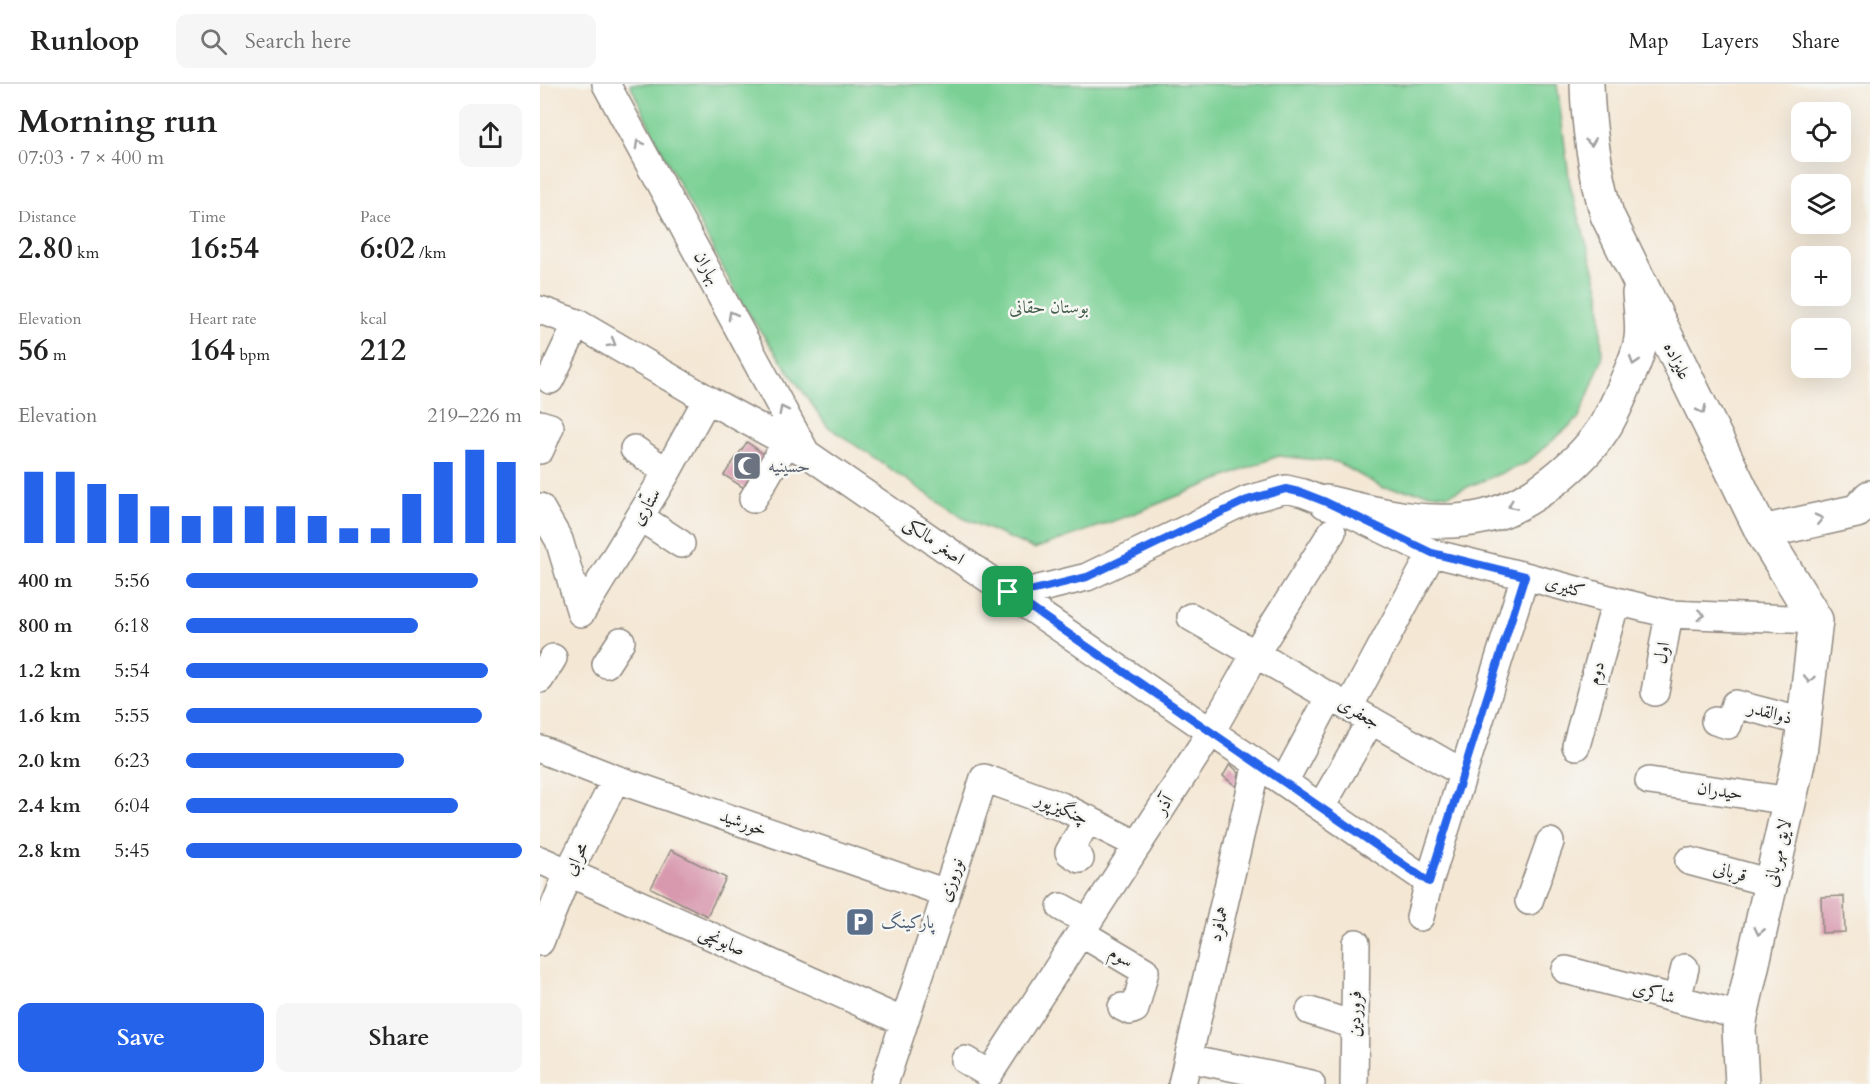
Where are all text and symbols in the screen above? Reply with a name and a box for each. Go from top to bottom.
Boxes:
search box [176,14,596,68]
text: Runloop [30,22,140,60]
icon: search [197,25,230,58]
text: Search here [245,26,351,56]
text: Map [1629,27,1669,56]
text: Layers [1702,27,1759,56]
text: Share [1792,27,1840,56]
text: Morning run [18,99,218,144]
map controls [1791,102,1851,378]
button: locate [1791,102,1851,162]
button: share [459,104,522,167]
one-way arrow [1584,138,1597,147]
one-way arrow [635,140,646,150]
text: 07:03 · 7 × 400 m [18,144,164,171]
button: layers [1791,174,1851,234]
text: Distance [18,206,76,228]
text: Time [189,206,226,228]
text: Pace [360,206,391,228]
text: 2.80 [18,228,73,269]
text: 16:54 [189,228,259,269]
text: 6:02 [360,228,415,269]
text: km [73,242,99,264]
text: /km [415,242,446,264]
button: + [1791,246,1851,306]
street label: بهاران [688,247,726,289]
park label: بوستان حقانی [1009,295,1089,320]
text: Elevation [18,308,82,330]
text: Heart rate [189,308,257,330]
text: kcal [360,308,387,330]
one-way arrow [728,311,739,322]
button: − [1791,318,1851,378]
text: 56 [18,330,49,371]
text: 164 [189,330,235,371]
text: 212 [360,330,406,371]
one-way arrow [606,336,616,348]
street label: علیزاده [1657,338,1697,384]
text: m [49,344,67,366]
text: bpm [235,344,270,366]
one-way arrow [1629,355,1641,366]
text: Elevation [18,402,97,429]
text: 219–226 m [427,402,522,429]
one-way arrow [1694,404,1706,415]
one-way arrow [778,405,790,416]
mosque icon: حسینیه [731,450,763,482]
place label: حسینیه [768,454,810,479]
street label: ستّاری [625,484,667,530]
one-way arrow [1508,498,1519,510]
street label: اصغر مالکی [899,511,969,571]
one-way arrow [1813,514,1823,527]
pin [982,566,1033,617]
text: 400 m [18,567,73,594]
text: 5:56 [114,567,150,594]
street label: کثیری [1542,569,1588,605]
icon: arrive [991,575,1024,608]
one-way arrow [1696,609,1705,622]
text: 800 m [18,612,73,639]
text: 6:18 [114,612,150,639]
street label: اول [1648,640,1676,666]
text: 1.2 km [18,657,81,684]
text: 5:54 [114,657,150,684]
street label: دوم [1581,658,1614,688]
one-way arrow [1803,674,1816,683]
street label: جعفری [1333,691,1385,735]
street label: ذوالقدر [1743,695,1795,731]
text: 1.6 km [18,702,81,729]
text: 5:55 [114,702,150,729]
text: 2.0 km [18,747,81,774]
text: 6:23 [114,747,150,774]
street label: حیدران [1695,775,1745,807]
street label: چنگیزپور [1030,786,1092,831]
street label: آذر [1147,788,1181,822]
text: 2.4 km [18,792,81,819]
text: 6:04 [114,792,150,819]
street label: خورشید [716,803,770,843]
street label: لایق مهربانی [1758,817,1798,889]
text: 2.8 km [18,837,81,864]
text: 5:45 [114,837,150,864]
street label: محرابی [557,838,595,880]
street label: نوروزی [932,855,970,905]
street label: قربانی [1710,856,1750,888]
street label: همافرد [1203,904,1235,944]
parking icon: پارکینگ [844,906,876,938]
place label: پارکینگ [881,910,936,935]
street label: صابونچی [695,920,749,962]
one-way arrow [1754,926,1767,936]
street label: سوم [1102,940,1138,977]
street label: شاکری [1630,975,1678,1011]
street label: فروردین [1342,990,1368,1038]
button: Save [18,1003,264,1072]
button: Share [276,1003,522,1072]

